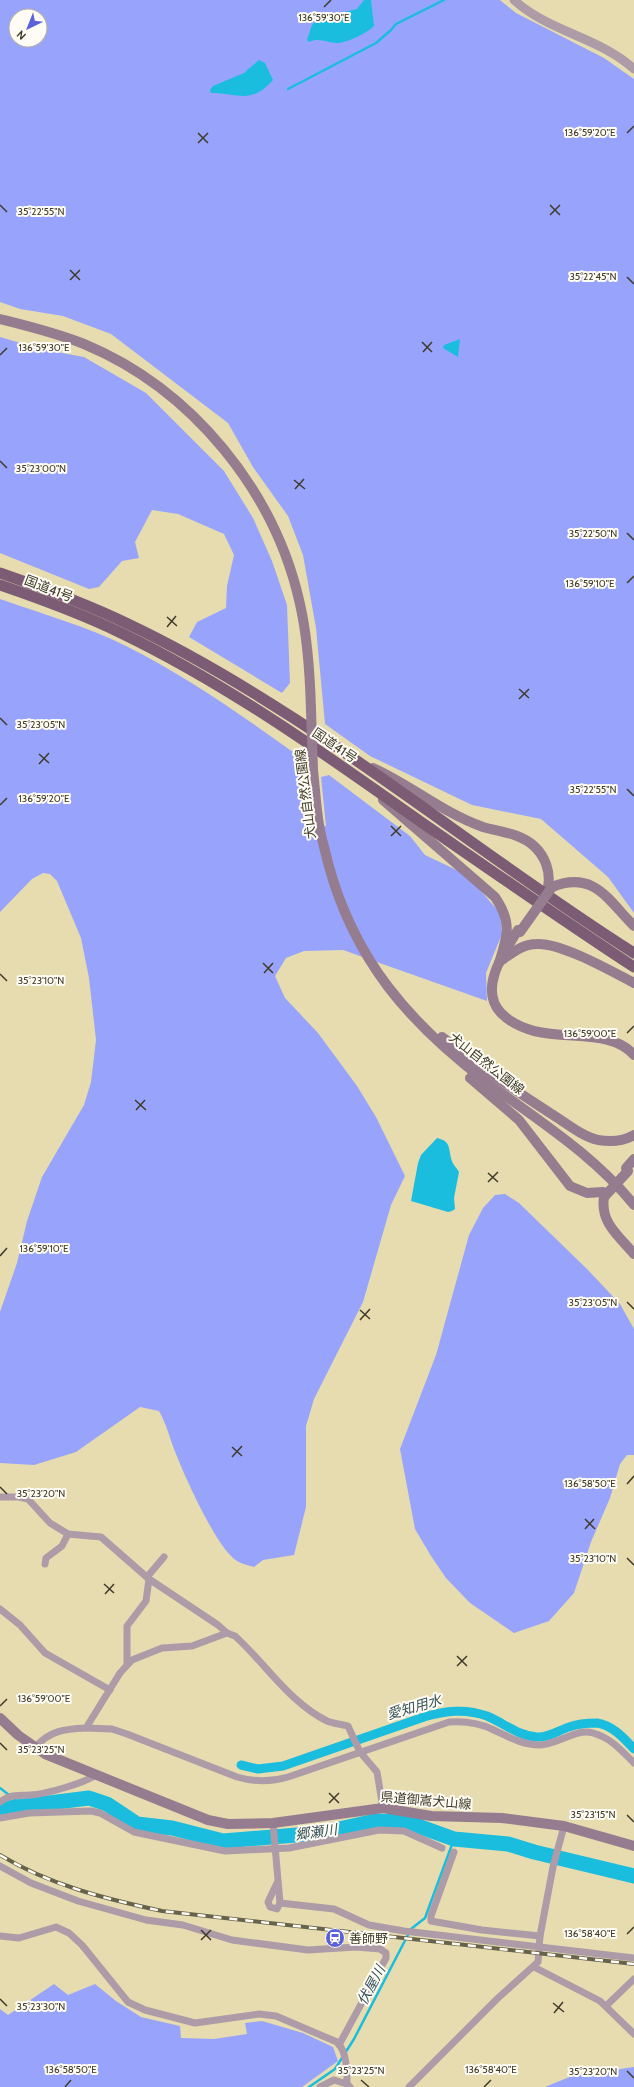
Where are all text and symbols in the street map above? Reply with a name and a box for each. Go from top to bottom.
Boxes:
north arrow [8,8,48,48]
text: 136°59'30"E [298,11,350,24]
text: N [14,28,29,43]
text: 136°59'20"E [565,126,616,139]
text: 35°22'55"N [17,205,65,218]
text: 35°22'45"N [569,270,617,283]
text: 136°59'30"E [18,341,70,354]
text: 35°23'00"N [16,462,66,475]
text: 35°22'50"N [569,527,617,540]
street label: 国道41号 [22,571,76,605]
text: 136°59'10"E [566,577,615,590]
text: 35°23'05"N [17,718,65,731]
street label: 国道41号 [309,724,361,766]
street label: 犬山自然公園線 [292,748,318,840]
text: 35°22'55"N [569,783,617,796]
text: 136°59'20"E [19,792,70,805]
text: 35°23'10"N [18,974,64,987]
text: 136°59'00"E [564,1027,617,1040]
street label: 犬山自然公園線 [446,1029,528,1097]
text: 136°59'10"E [20,1242,69,1255]
text: 35°23'05"N [569,1296,617,1309]
text: 136°58'50"E [564,1477,616,1490]
text: 35°23'20"N [17,1487,65,1500]
text: 35°23'10"N [570,1552,616,1565]
water label: 愛知用水 [385,1690,445,1723]
text: 136°59'00"E [18,1692,71,1705]
text: 35°23'25"N [17,1743,65,1756]
street label: 県道御嵩犬山線 [380,1788,472,1812]
text: 35°23'15"N [570,1808,616,1821]
water label: 郷瀬川 [294,1820,340,1844]
station icon: 善師野 [324,1927,346,1949]
text: 136°58'40"E [564,1927,616,1940]
place label: 善師野 [349,1930,388,1946]
water label: 伏屋川 [353,1960,390,2008]
text: 35°23'30"N [17,2000,65,2013]
text: 136°58'50"E [45,2063,97,2076]
text: 136°58'40"E [465,2063,517,2076]
text: 35°23'25"N [337,2064,385,2077]
text: 35°23'20"N [569,2065,617,2078]

